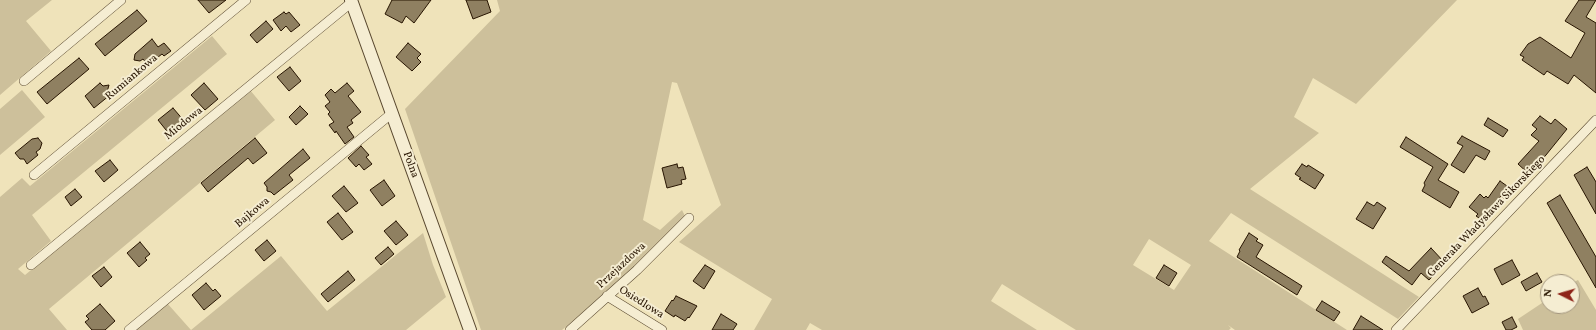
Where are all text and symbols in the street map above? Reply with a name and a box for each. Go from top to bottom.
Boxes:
street label: Rumiankowa [103,52,161,104]
street label: Miodowa [162,105,206,143]
street label: Polna [399,150,421,180]
street label: Generała Władysława Sikorskiego [1425,154,1549,280]
street label: Bajkowa [233,195,273,231]
street label: Przejazdowa [595,240,649,292]
north arrow [1540,274,1580,314]
street label: Osiedlowa [616,284,666,322]
text: N [1541,288,1556,298]

